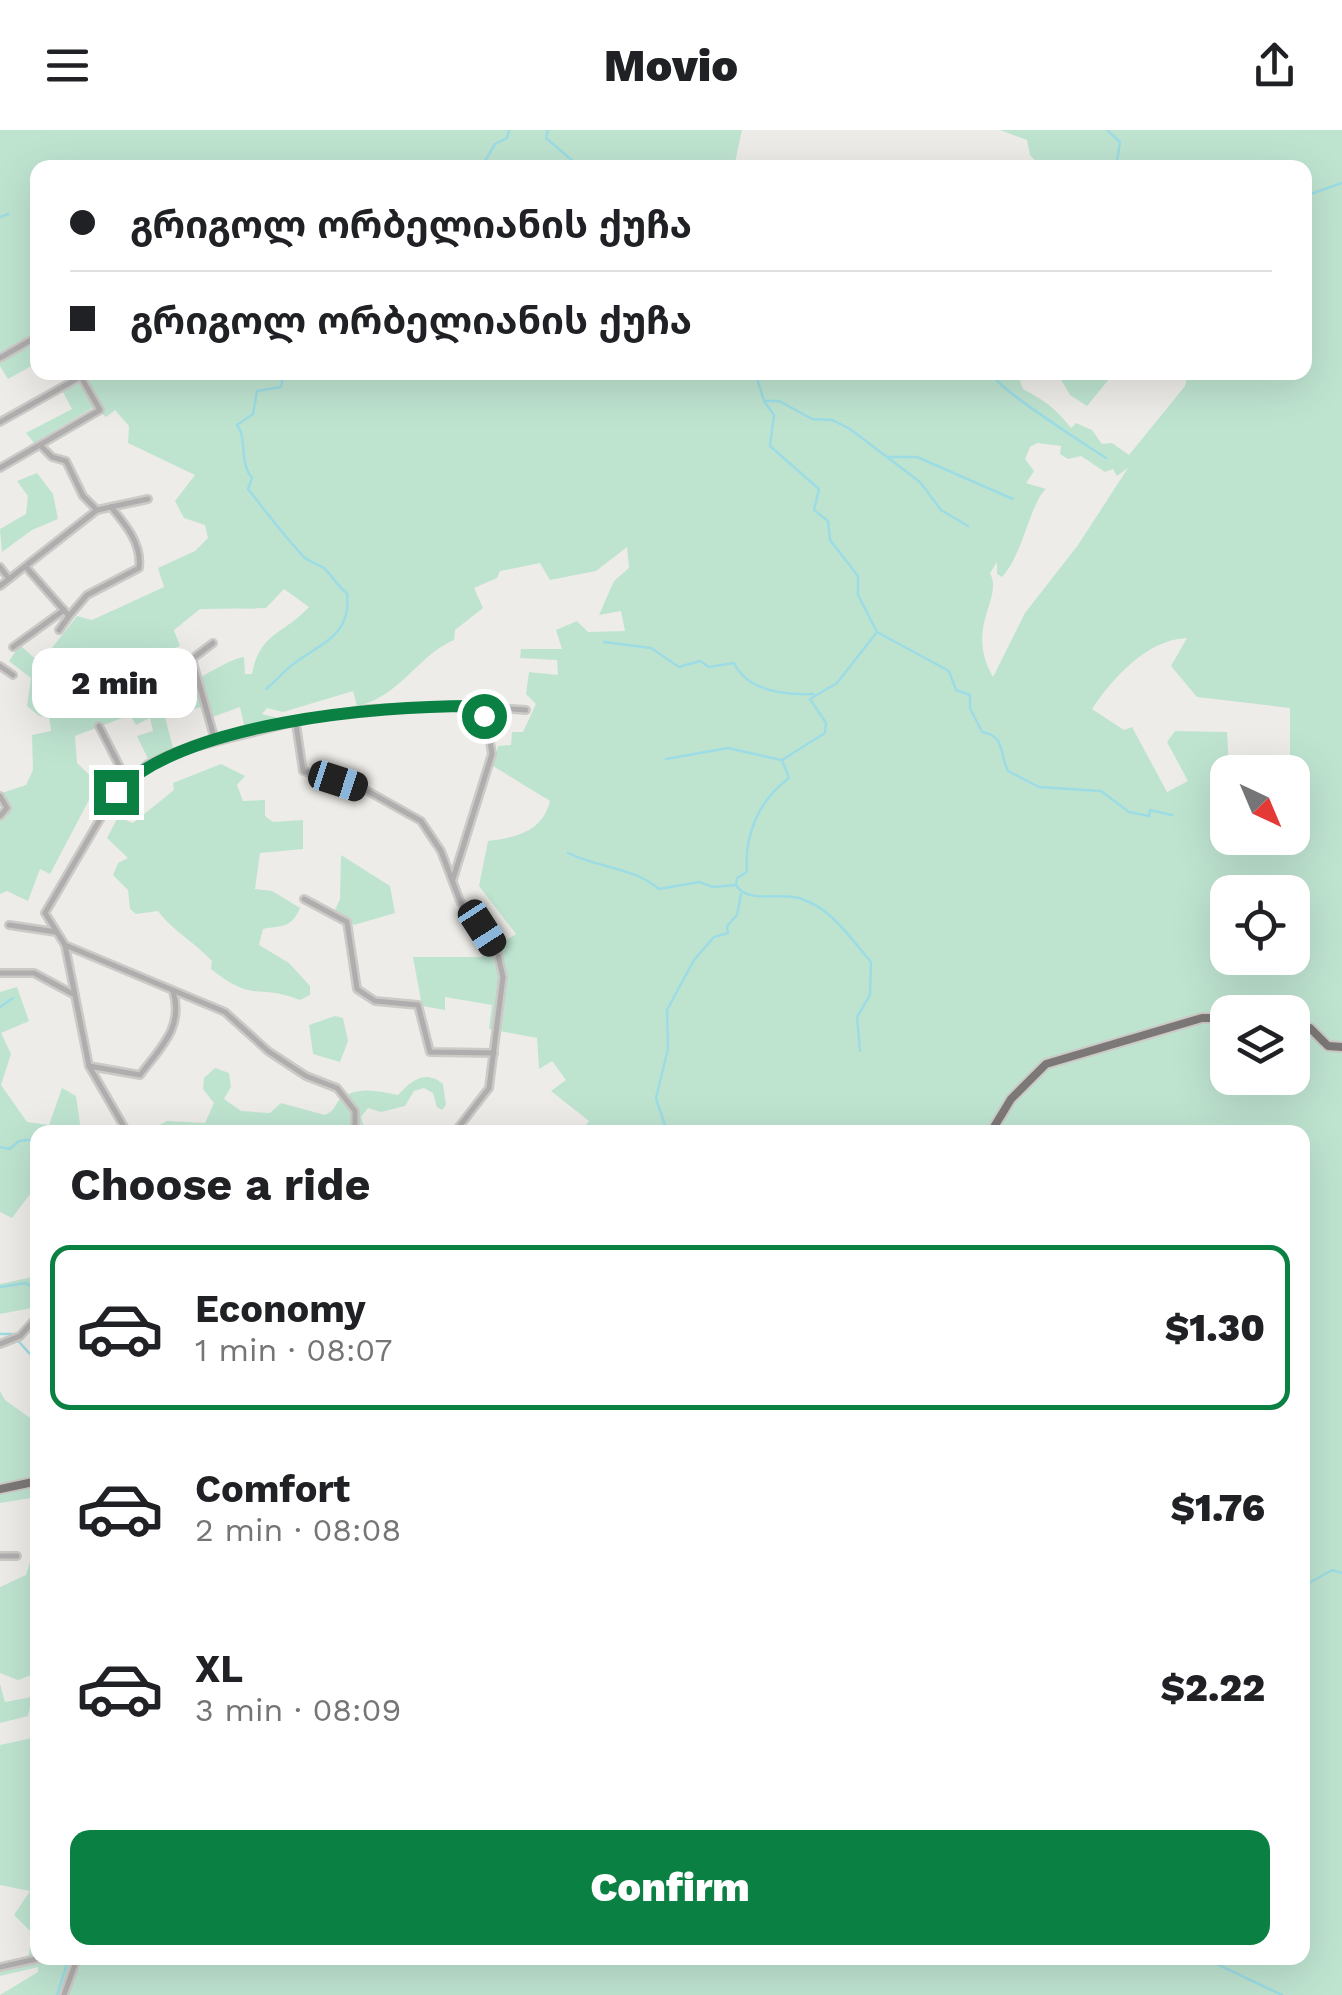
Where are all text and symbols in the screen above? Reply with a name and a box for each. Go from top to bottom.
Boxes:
icon: menu [40,38,95,93]
icon: share [1247,38,1302,93]
text: Movio [604,39,738,92]
text: გრიგოლ ორბელიანის ქუჩა [130,203,692,247]
text: გრიგოლ ორბელიანის ქუჩა [130,299,692,343]
callout: 2 min [34,647,198,717]
text: 2 min [71,664,158,702]
route start [462,694,507,739]
north arrow [1210,755,1310,855]
map controls [1210,755,1310,1095]
car [305,757,371,805]
route end [94,770,139,815]
button: locate [1210,875,1310,975]
car [453,895,511,961]
button: layers [1210,995,1310,1095]
text: Choose a ride [70,1158,370,1211]
icon: car [75,1283,165,1373]
text: Economy [195,1287,366,1331]
text: $1.30 [1165,1306,1265,1350]
text: 1 min · 08:07 [195,1331,393,1369]
icon: car [75,1463,165,1553]
text: Comfort [195,1467,350,1511]
text: $1.76 [1171,1486,1265,1530]
text: 2 min · 08:08 [195,1511,401,1549]
icon: car [75,1643,165,1733]
text: XL [195,1647,243,1691]
text: $2.22 [1161,1666,1265,1710]
text: 3 min · 08:09 [195,1691,401,1729]
button: Confirm [70,1830,1270,1945]

